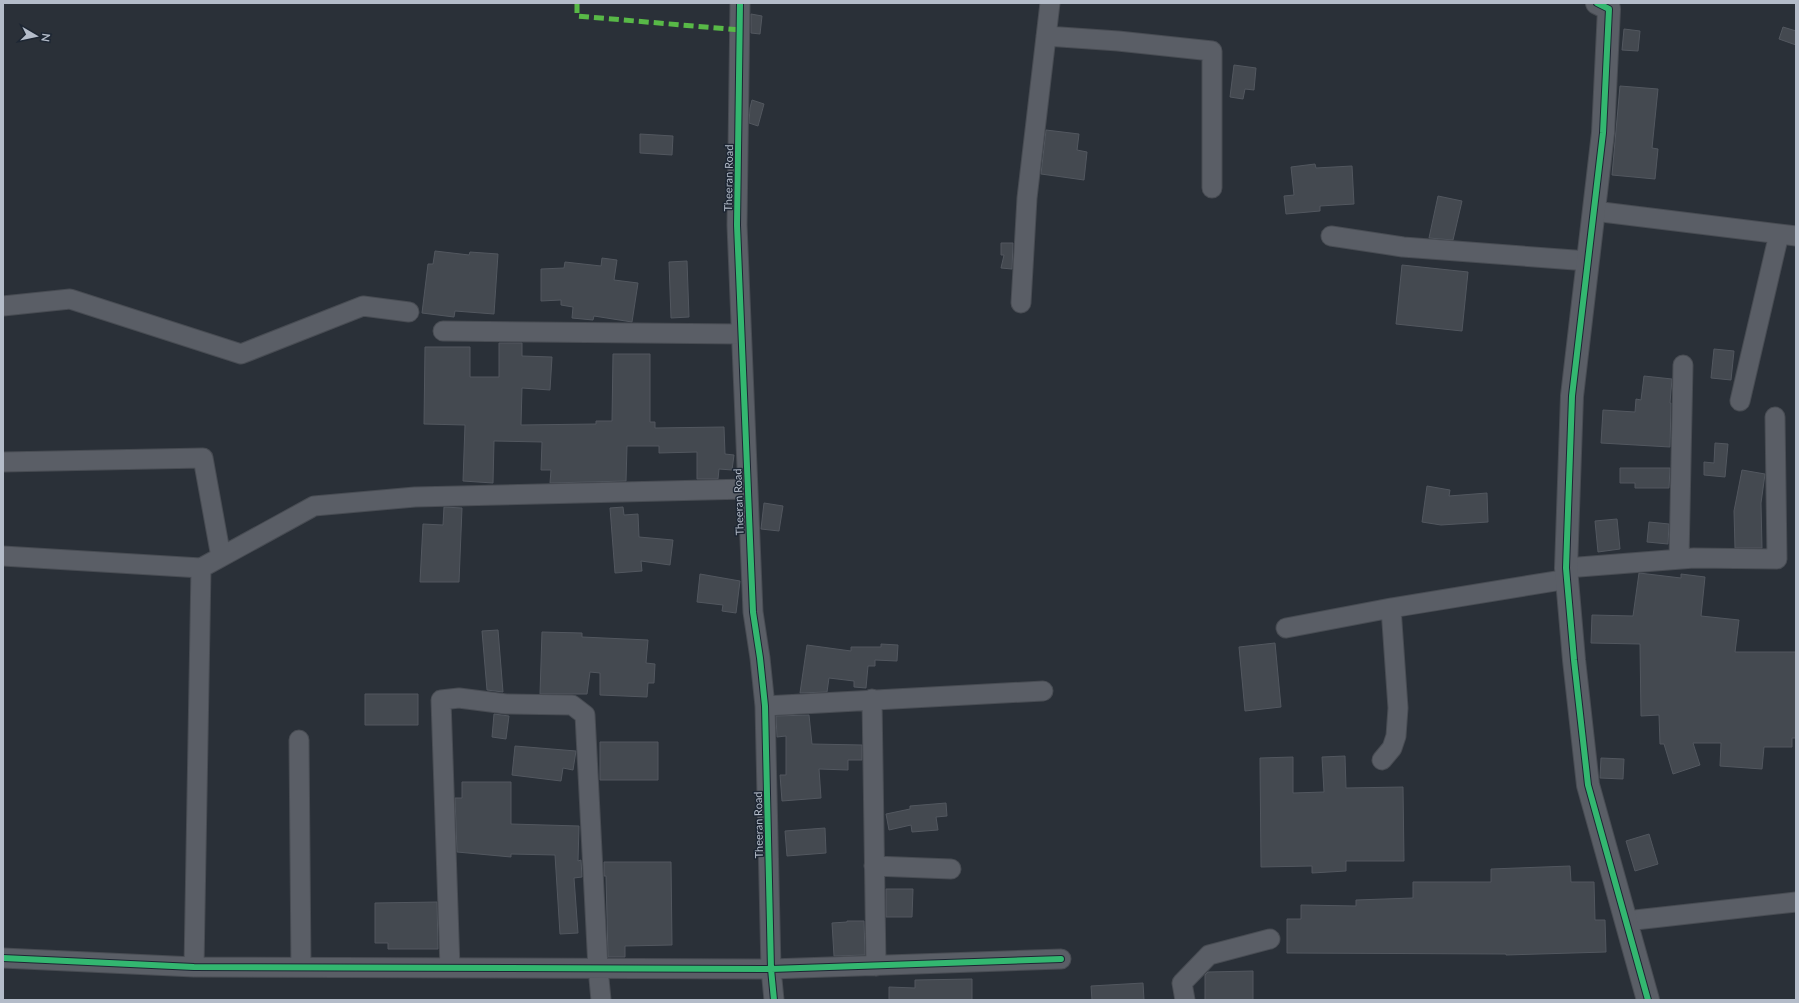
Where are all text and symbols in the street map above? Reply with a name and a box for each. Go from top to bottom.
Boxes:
north arrow [16,16,56,56]
text: N [39,32,53,43]
street label: Theeran Road [721,144,735,212]
street label: Theeran Road [730,468,746,536]
street label: Theeran Road [751,791,765,859]

